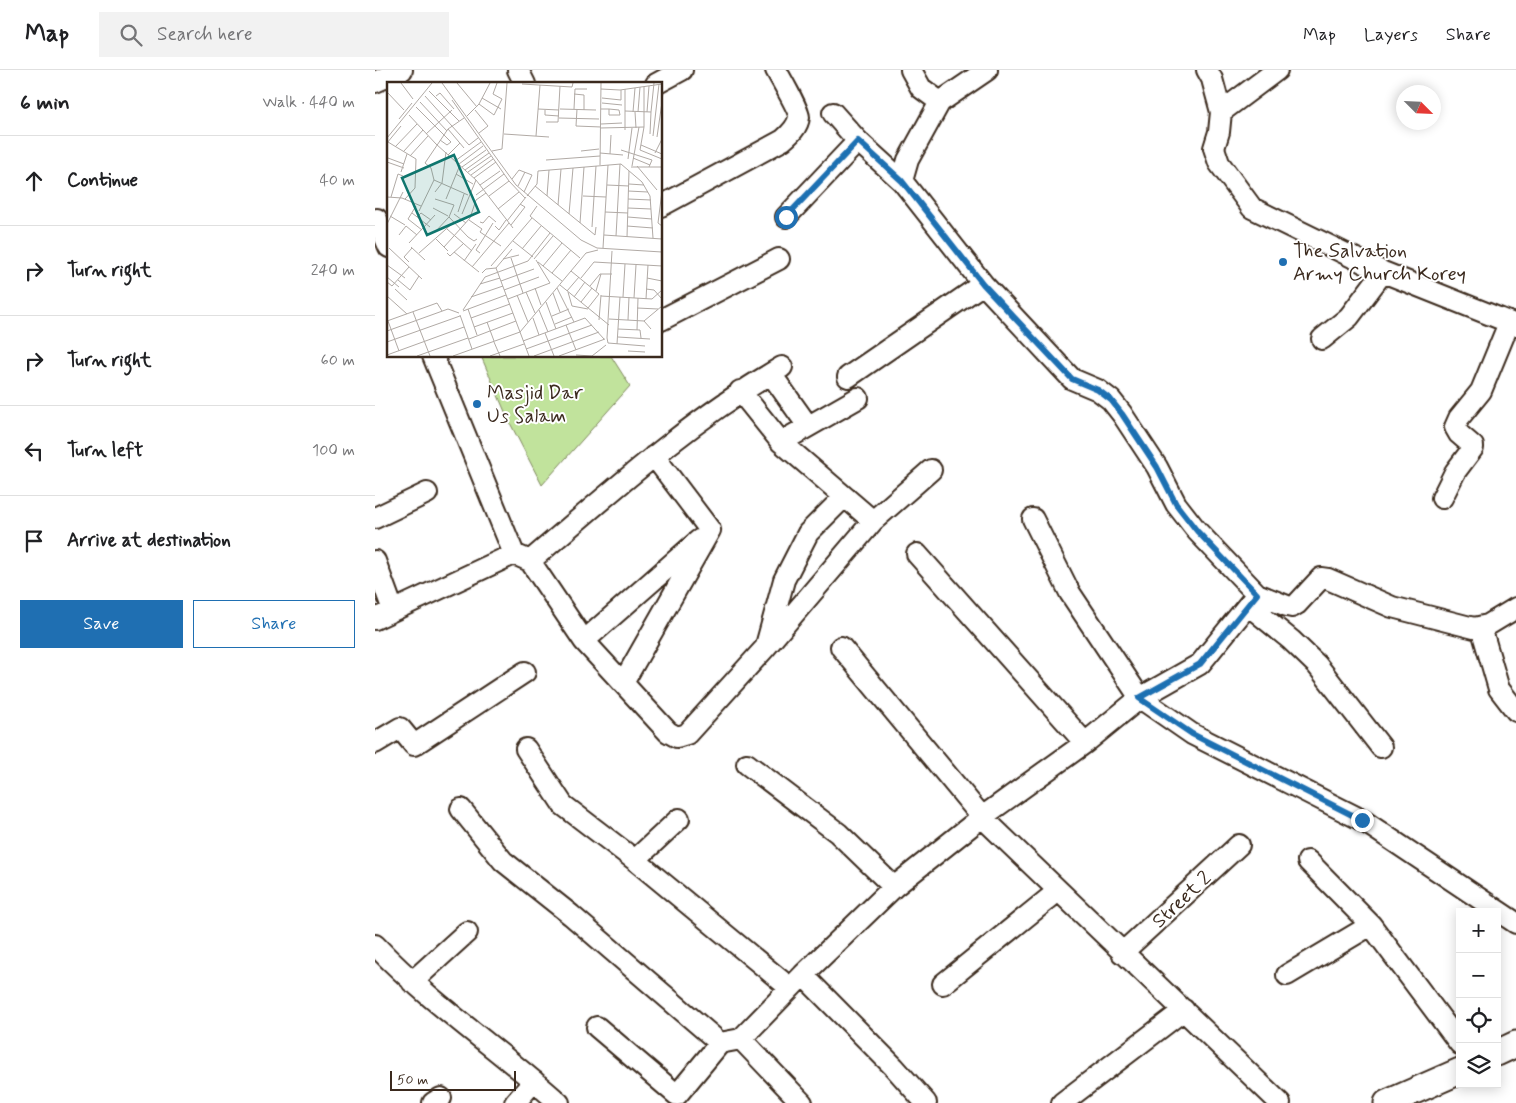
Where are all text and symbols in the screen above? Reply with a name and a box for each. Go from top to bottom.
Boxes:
search box [99,12,449,57]
text: Map [25,19,69,50]
icon: search [117,21,145,49]
text: Search here [157,22,253,47]
text: Map [1303,23,1336,47]
text: Layers [1364,23,1418,47]
text: Share [1446,23,1491,47]
inset map [387,82,663,358]
north arrow [1396,85,1441,130]
text: 6 min [20,89,70,117]
text: Walk · 440 m [262,92,355,113]
icon: ahead [20,167,48,195]
text: Continue [67,168,138,193]
text: 40 m [319,170,355,191]
route start [775,206,798,229]
place label: The Salvation Army Church Korey [1293,238,1466,288]
marker: The Salvation Army Church Korey [1277,256,1289,268]
icon: right [20,257,48,285]
text: Turn right [67,258,151,283]
text: 240 m [311,260,355,281]
icon: right [20,347,48,375]
text: Turn right [67,348,151,373]
text: 60 m [321,350,355,371]
place label: Masjid Dar Us Salam [487,380,584,430]
marker: Masjid Dar Us Salam [471,398,483,410]
icon: left [20,437,48,465]
text: Turn left [67,438,143,463]
text: 100 m [312,440,355,461]
icon: arrive [20,527,48,555]
text: Arrive at destination [67,528,231,553]
button: Save [20,600,183,648]
button: Share [193,600,355,648]
route end [1351,809,1374,832]
street label: Street 2 [1146,865,1218,935]
map controls [1456,908,1501,1088]
button: + [1456,908,1501,953]
button: − [1456,953,1501,998]
button: locate [1456,998,1501,1043]
button: layers [1456,1043,1501,1088]
scale bar [390,1068,516,1091]
text: 50 m [397,1071,428,1089]

